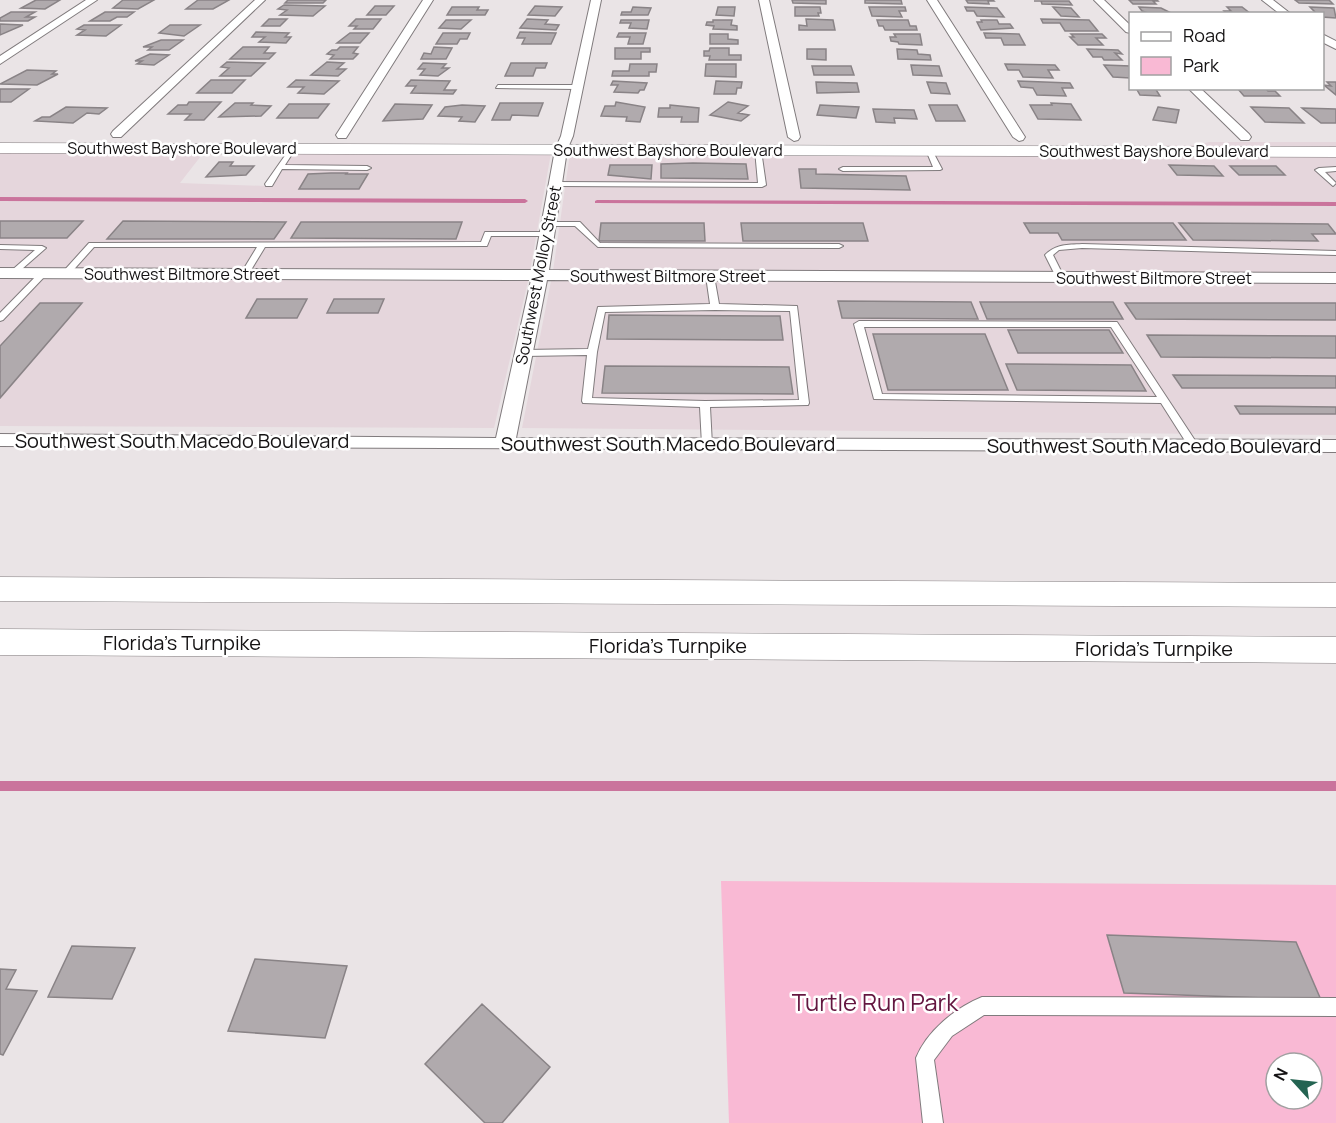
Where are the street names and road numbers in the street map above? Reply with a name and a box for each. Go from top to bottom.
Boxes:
street label: Southwest Bayshore Boulevard [67,137,297,159]
street label: Southwest Bayshore Boulevard [553,139,783,161]
street label: Southwest Bayshore Boulevard [1039,140,1269,162]
street label: Southwest Molloy Street [510,183,566,367]
street label: Southwest Biltmore Street [84,263,280,285]
street label: Southwest Biltmore Street [570,265,766,287]
street label: Southwest Biltmore Street [1056,267,1252,289]
street label: Southwest South Macedo Boulevard [15,427,349,454]
street label: Southwest South Macedo Boulevard [501,430,835,457]
street label: Southwest South Macedo Boulevard [987,432,1321,459]
street label: Florida's Turnpike [103,629,261,656]
street label: Florida's Turnpike [589,632,747,659]
street label: Florida's Turnpike [1075,635,1233,662]

